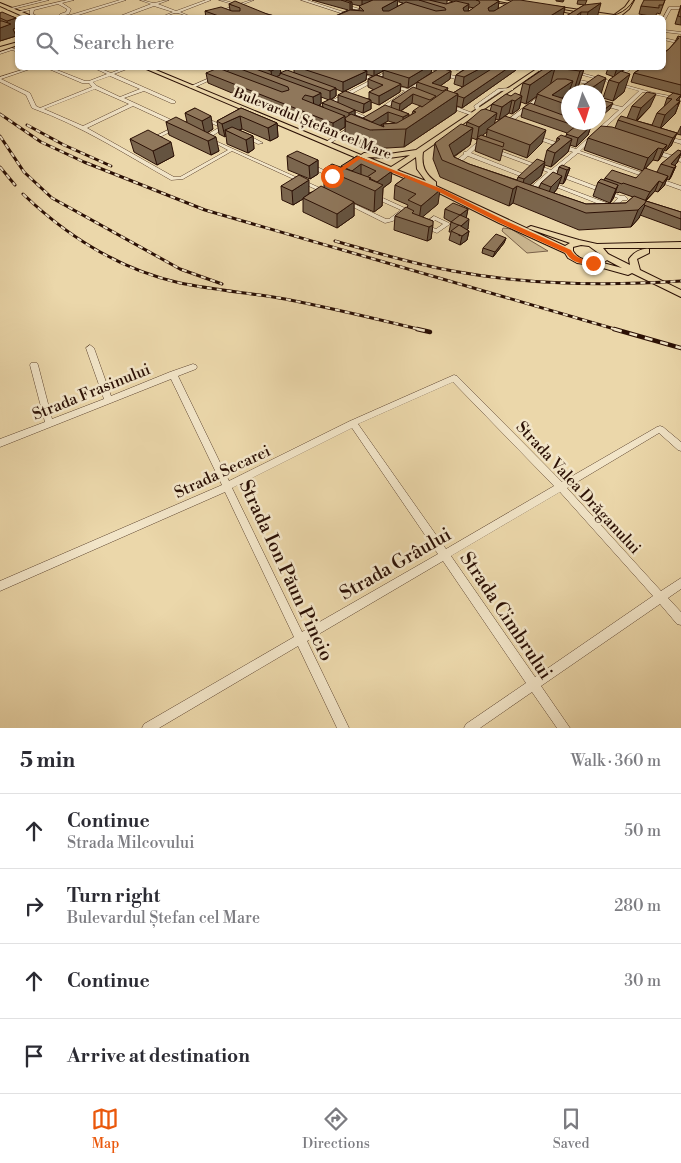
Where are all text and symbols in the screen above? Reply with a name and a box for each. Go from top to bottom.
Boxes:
search box [15,15,666,70]
icon: search [33,29,61,57]
text: Search here [73,31,174,55]
street label: Bulevardul Ștefan cel Mare [230,84,394,164]
north arrow [561,85,606,130]
route start [321,165,344,188]
route end [582,252,605,275]
street label: Strada Frasinului [29,359,153,425]
street label: Strada Valea Drăganului [512,417,645,558]
street label: Strada Secarei [171,441,274,503]
street label: Strada Ion Păun Pincio [233,476,339,665]
street label: Strada Grâului [335,522,456,606]
street label: Strada Cimbrului [455,547,558,684]
text: 5 min [20,748,75,774]
text: Walk · 360 m [571,751,661,771]
text: Continue [67,809,150,833]
icon: ahead [20,817,48,845]
text: 50 m [624,821,661,841]
text: Strada Milcovului [67,833,194,853]
text: Turn right [67,884,160,908]
icon: right [20,892,48,920]
text: 280 m [614,896,661,916]
text: Bulevardul Ștefan cel Mare [67,908,260,928]
icon: ahead [20,967,48,995]
text: Continue [67,969,150,993]
text: 30 m [624,971,661,991]
icon: arrive [20,1042,48,1070]
text: Arrive at destination [67,1044,250,1068]
tab: Map [91,1105,119,1153]
tab: Directions [302,1105,370,1153]
tab: Saved [553,1105,590,1153]

